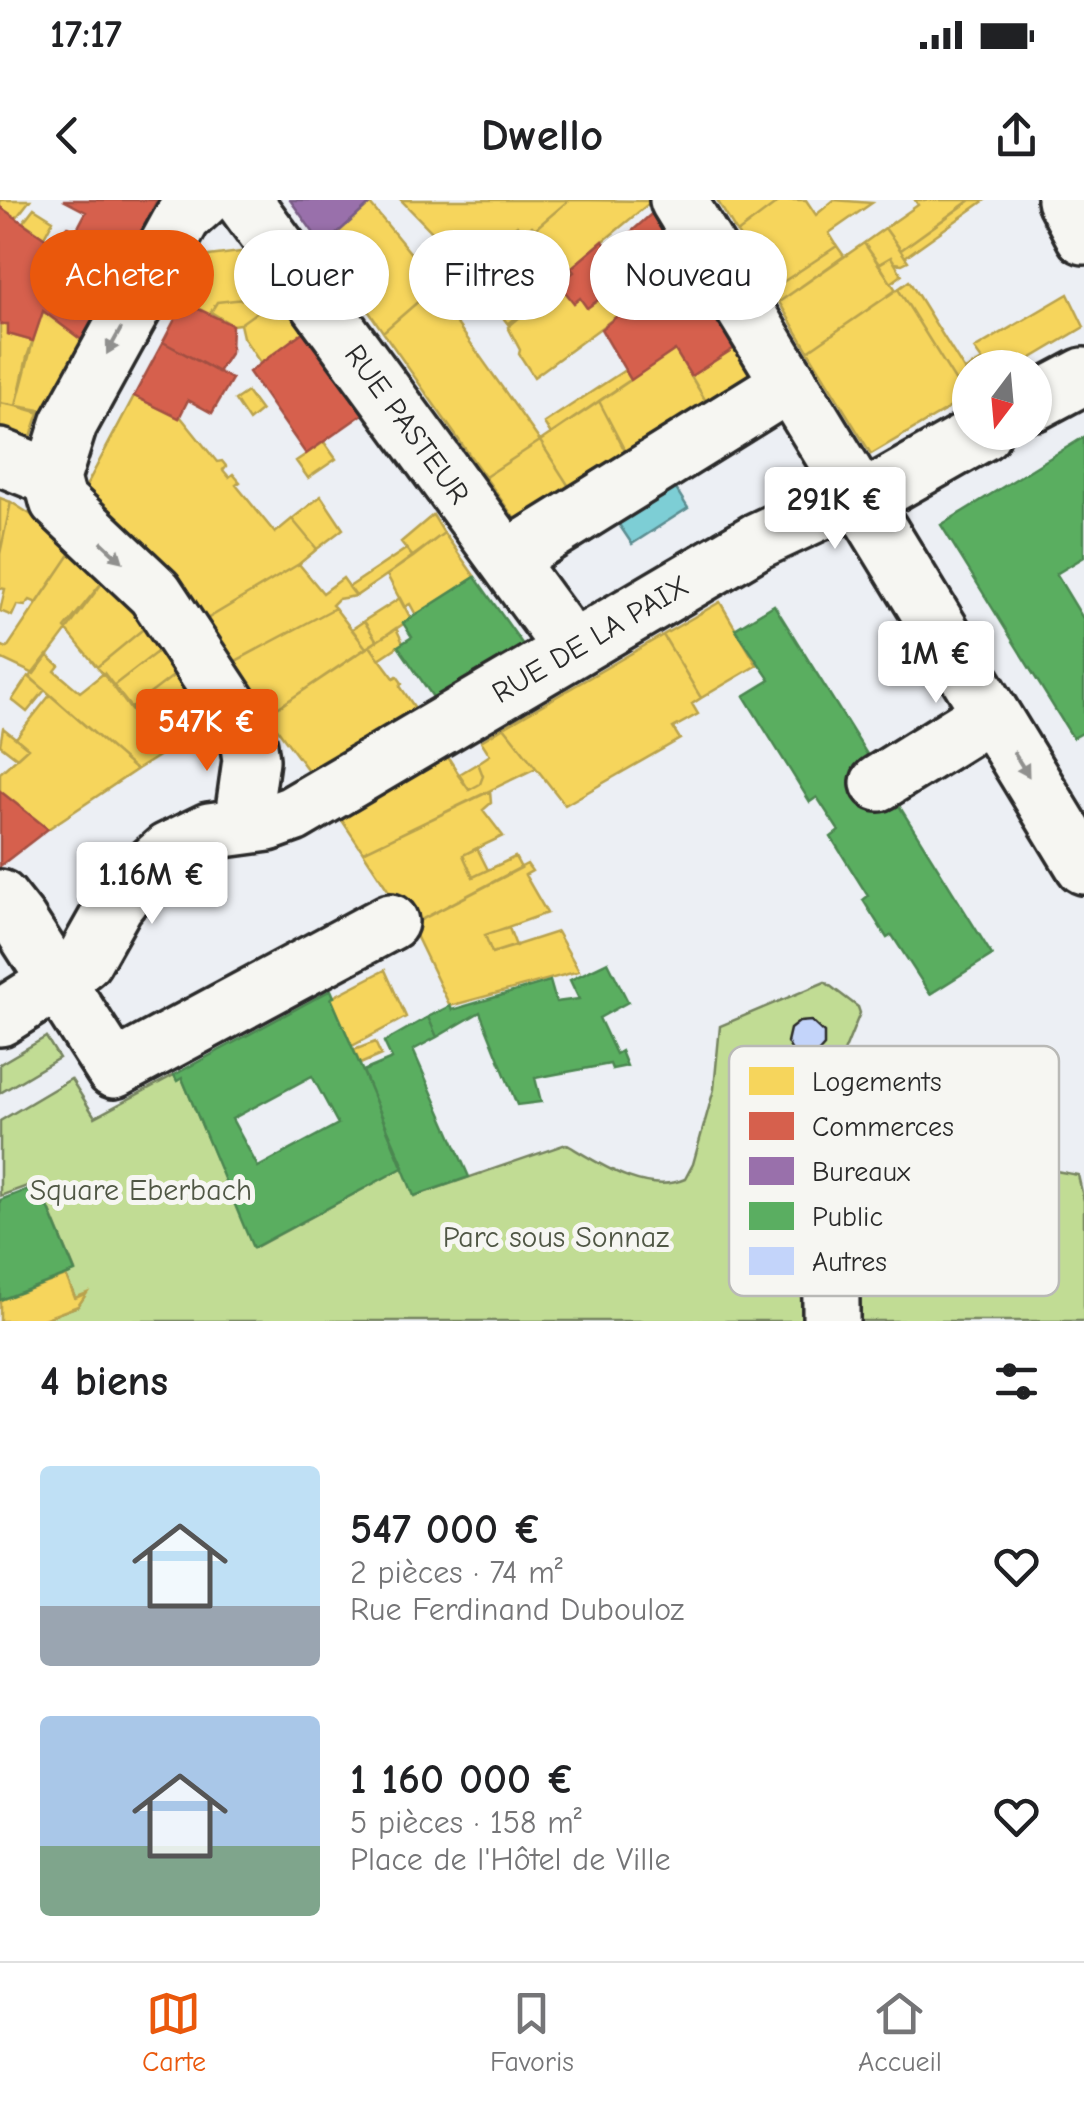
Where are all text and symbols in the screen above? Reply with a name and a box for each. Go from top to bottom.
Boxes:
text: 17:17 [50,13,122,57]
icon: back [40,108,95,163]
icon: share [989,108,1044,163]
text: Dwello [481,109,603,161]
chip: Acheter [30,230,214,320]
chip: Louer [234,230,389,320]
chip: Filtres [409,230,570,320]
chip: Nouveau [590,230,787,320]
one-way arrow [106,326,123,355]
street label: RUE PASTEUR [337,338,477,511]
north arrow [952,350,1052,450]
map controls [952,350,1052,450]
pin: 291K € [754,467,916,552]
text: 291K € [787,481,883,518]
one-way arrow [99,540,123,563]
street label: RUE DE LA PAIX [486,568,695,710]
pin: 1M € [877,621,995,706]
text: 1M € [900,635,972,672]
pin: 547K € [126,689,288,774]
text: 547K € [158,703,256,740]
one-way arrow [1012,750,1030,778]
pin: 1.16M € [60,842,244,927]
text: 1.16M € [99,856,205,893]
legend [729,1046,1059,1296]
text: Logements [812,1066,942,1098]
text: Commerces [812,1111,954,1143]
text: Bureaux [812,1156,911,1188]
park label: Square Eberbach [30,1173,252,1208]
text: Public [812,1201,883,1233]
park label: Parc sous Sonnaz [443,1220,669,1255]
text: Autres [812,1246,887,1278]
icon: filters [989,1354,1044,1409]
text: 4 biens [40,1357,168,1406]
text: 547 000 € [350,1505,542,1554]
icon: home [120,1506,240,1626]
icon: heart [989,1539,1044,1594]
text: 2 pièces · 74 m² [350,1554,563,1591]
text: Rue Ferdinand Dubouloz [350,1591,684,1628]
text: 1 160 000 € [350,1755,575,1804]
icon: home [120,1756,240,1876]
icon: heart [989,1789,1044,1844]
text: 5 pièces · 158 m² [350,1804,582,1841]
text: Place de l'Hôtel de Ville [350,1841,670,1878]
tab: Carte [142,1986,206,2078]
tab: Favoris [490,1986,574,2078]
tab: Accueil [858,1986,942,2078]

